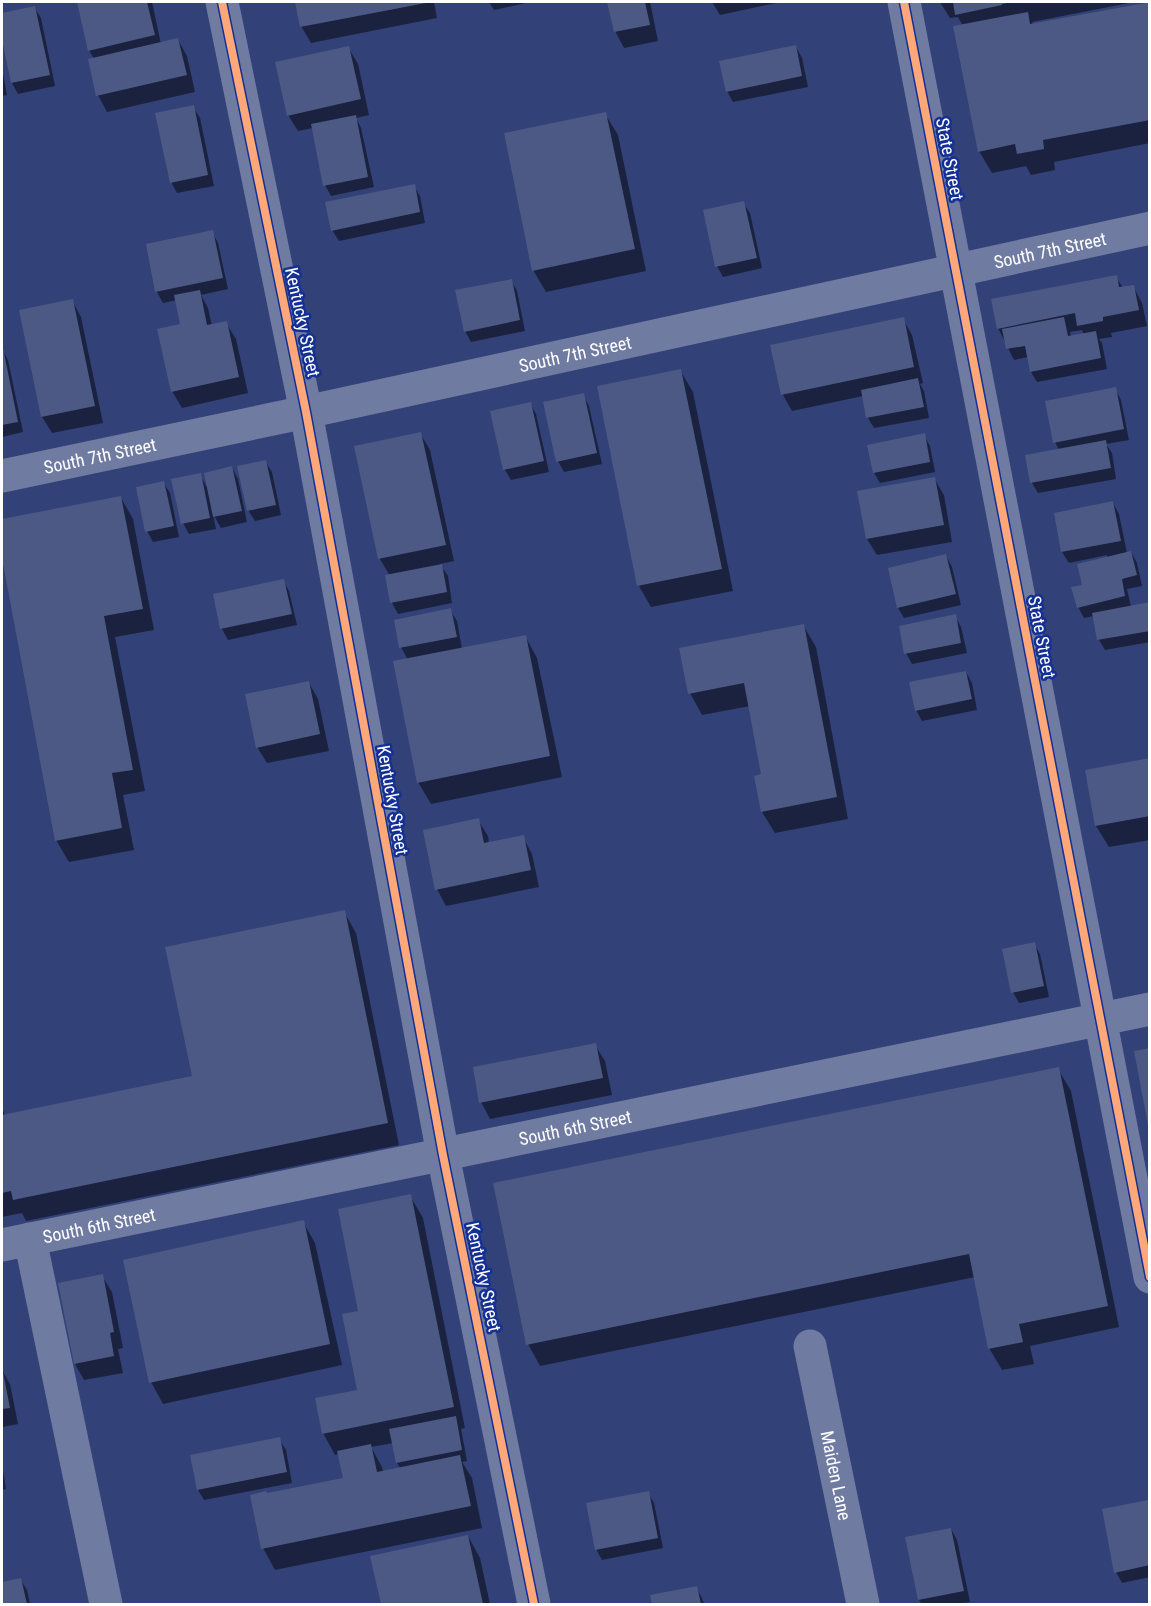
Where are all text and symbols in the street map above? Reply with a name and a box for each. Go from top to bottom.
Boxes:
street label: State Street [932,116,968,202]
street label: South 7th Street [992,227,1108,272]
street label: Kentucky Street [281,266,325,378]
street label: South 7th Street [517,331,633,376]
street label: South 7th Street [42,433,158,477]
street label: State Street [1024,594,1060,680]
street label: Kentucky Street [373,744,413,856]
street label: South 6th Street [517,1105,633,1149]
street label: South 6th Street [41,1203,157,1247]
street label: Kentucky Street [462,1221,506,1333]
street label: Maiden Lane [817,1429,856,1522]

